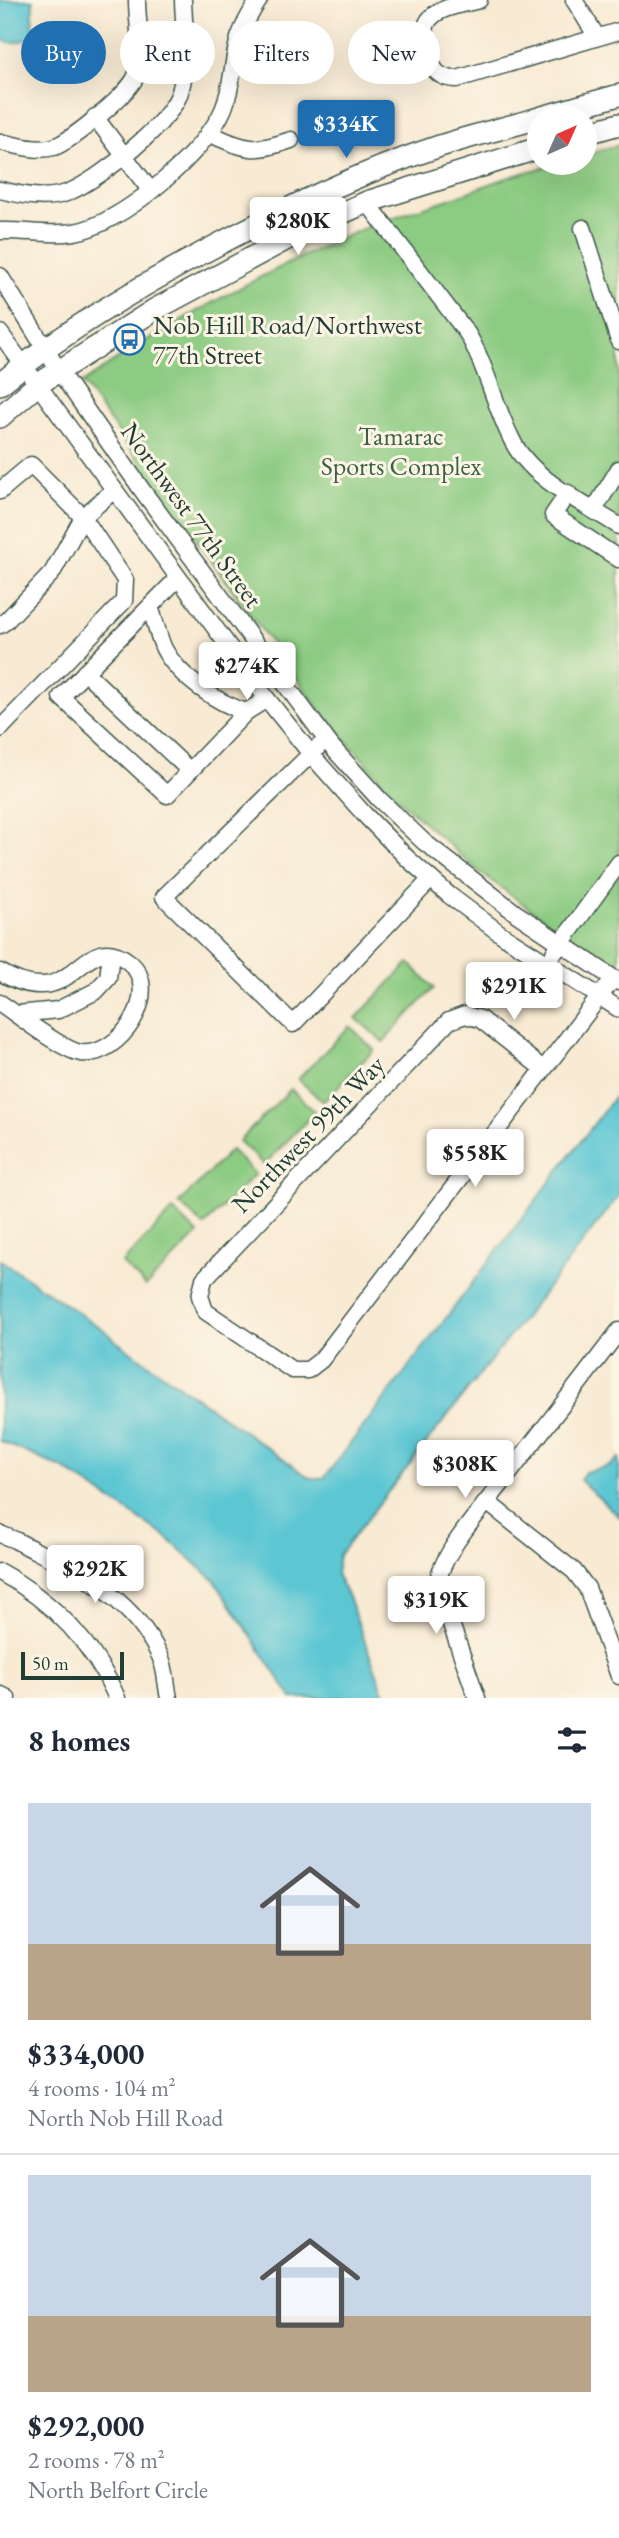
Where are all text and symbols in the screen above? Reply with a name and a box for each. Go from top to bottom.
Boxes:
chip: Buy [21,21,106,84]
chip: Rent [120,21,215,84]
chip: Filters [229,21,334,84]
chip: New [348,21,440,84]
pin: $334K [297,100,395,160]
north arrow [527,105,597,175]
map controls [527,105,597,175]
text: $334K [314,108,378,138]
pin: $280K [249,198,347,257]
text: $280K [266,205,330,235]
place label: Nob Hill Road/Northwest 77th Street [153,308,422,372]
bus stop icon: Nob Hill Road/Northwest 77th Street [113,323,147,357]
street label: Northwest 77th Street [113,416,271,614]
park label: Tamarac Sports Complex [321,419,482,483]
pin: $274K [198,642,296,702]
text: $274K [215,650,279,680]
pin: $291K [465,962,563,1022]
text: $291K [482,970,546,1000]
street label: Northwest 99th Way [224,1047,392,1220]
pin: $558K [426,1130,524,1189]
text: $558K [443,1137,507,1167]
pin: $308K [416,1440,514,1500]
text: $308K [433,1448,497,1478]
pin: $292K [46,1546,144,1605]
text: $292K [63,1553,127,1583]
pin: $319K [387,1576,485,1636]
text: $319K [404,1584,468,1614]
scale bar [21,1649,124,1681]
text: 50 m [32,1651,69,1676]
text: 8 homes [28,1721,130,1760]
icon: filters [553,1721,591,1759]
icon: home [247,1848,373,1974]
text: $334,000 [28,2034,144,2073]
text: 4 rooms · 104 m² [28,2073,176,2103]
text: North Nob Hill Road [28,2103,223,2133]
icon: home [247,2220,373,2346]
text: $292,000 [28,2406,144,2445]
text: 2 rooms · 78 m² [28,2445,165,2475]
text: North Belfort Circle [28,2475,208,2505]

